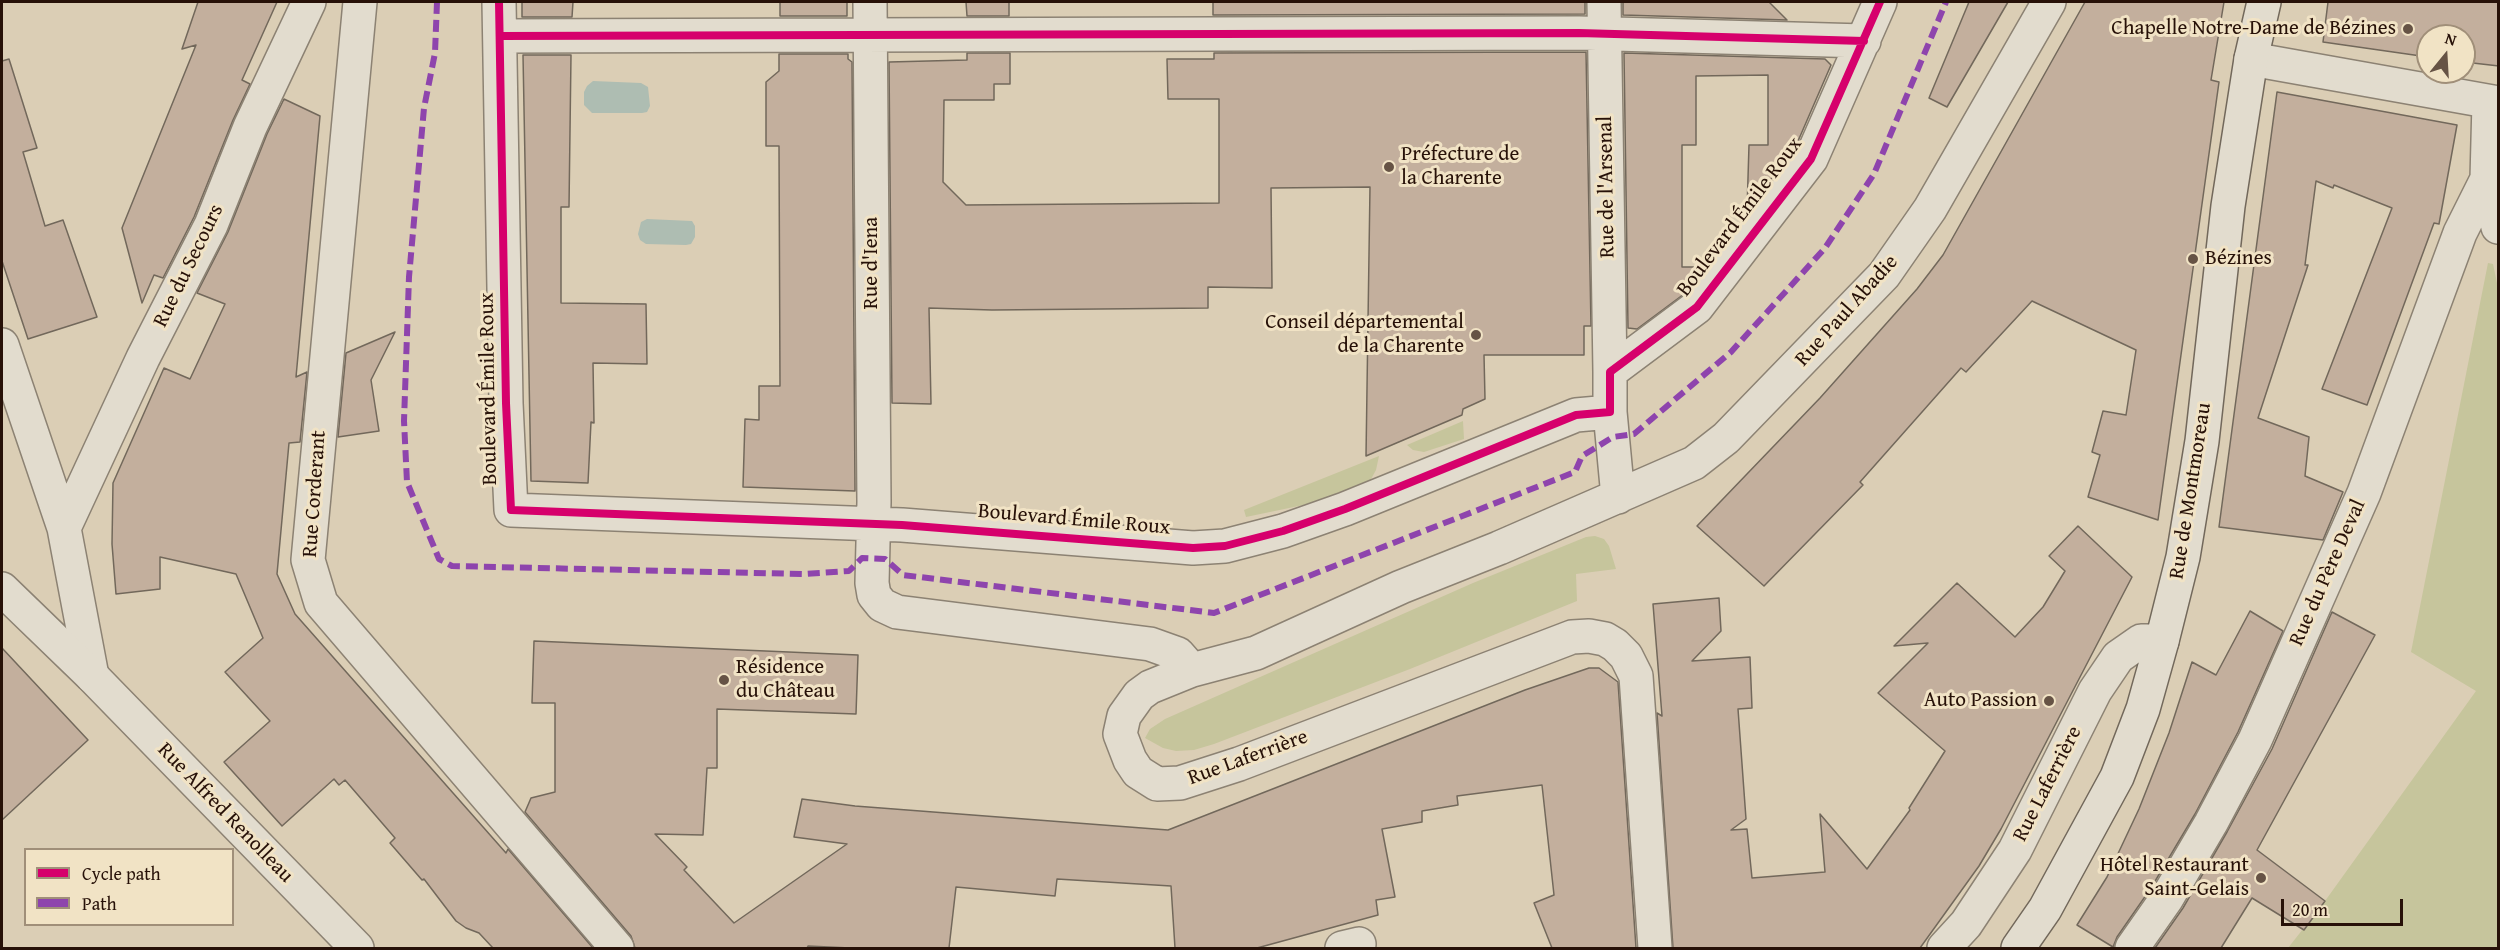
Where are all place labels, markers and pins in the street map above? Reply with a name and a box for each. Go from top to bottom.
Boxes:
place label: Chapelle Notre-Dame de Bézines [2111,16,2396,42]
marker: Chapelle Notre-Dame de Bézines [2401,22,2415,36]
place label: Préfecture de la Charente [1401,142,1519,192]
marker: Préfecture de la Charente [1382,160,1396,174]
place label: Bézines [2205,246,2272,272]
marker: Bézines [2186,252,2200,266]
place label: Conseil départemental de la Charente [1265,310,1464,360]
marker: Conseil départemental de la Charente [1469,328,1483,342]
place label: Résidence du Château [736,655,835,705]
marker: Résidence du Château [717,673,731,687]
place label: Auto Passion [1924,688,2037,714]
marker: Auto Passion [2042,694,2056,708]
place label: Hôtel Restaurant Saint-Gelais [2100,853,2249,903]
marker: Hôtel Restaurant Saint-Gelais [2254,871,2268,885]

